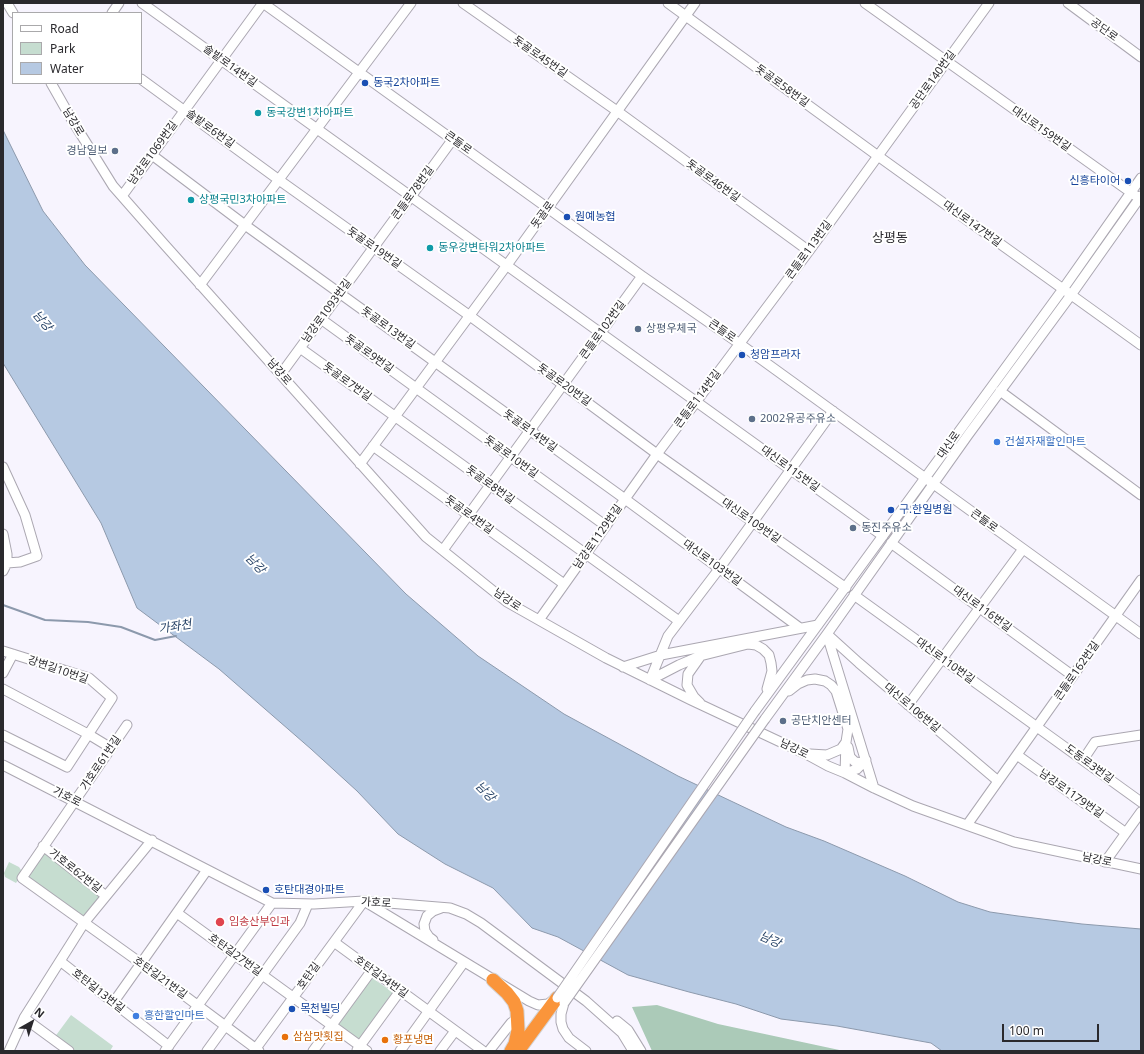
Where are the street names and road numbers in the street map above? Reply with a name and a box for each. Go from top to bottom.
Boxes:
street label: 공단로 [1088,16,1120,44]
street label: 돗골로45번길 [510,33,570,81]
street label: 솔밭로14번길 [201,42,259,90]
street label: 공단로140번길 [907,48,959,112]
street label: 돗골로58번길 [753,62,811,110]
street label: 대신로159번길 [1009,104,1073,154]
street label: 남강로 [60,106,86,138]
street label: 솔밭로6번길 [183,107,237,151]
street label: 남강로1069번길 [125,118,181,188]
street label: 큰들로 [442,129,474,157]
street label: 돗골로46번길 [684,157,742,205]
street label: 큰들로78번길 [389,164,437,222]
street label: 대신로147번길 [940,198,1004,250]
street label: 돗골로 [529,199,557,231]
street label: 큰들로113번길 [783,218,835,282]
street label: 돗골로19번길 [344,224,404,272]
street label: 남강로1093번길 [299,276,355,346]
street label: 큰들로102번길 [577,298,629,362]
street label: 돗골로13번길 [359,304,417,352]
street label: 큰들로 [706,317,738,345]
street label: 돗골로9번길 [342,332,396,376]
street label: 남강로 [264,356,294,388]
street label: 돗골로7번길 [320,360,374,404]
street label: 돗골로20번길 [535,361,593,409]
street label: 큰들로114번길 [672,367,724,431]
street label: 돗골로14번길 [501,407,559,455]
street label: 대신로 [935,429,963,461]
street label: 돗골로10번길 [482,433,540,481]
street label: 대신로115번길 [758,443,822,495]
street label: 돗골로8번길 [463,463,517,507]
street label: 돗골로4번길 [442,493,496,537]
street label: 대신로109번길 [719,496,783,546]
street label: 남강로1129번길 [571,502,625,572]
street label: 큰들로 [968,507,1000,535]
street label: 대신로103번길 [680,537,744,589]
street label: 대신로116번길 [950,583,1014,635]
street label: 남강로 [491,586,523,614]
street label: 대신로110번길 [913,635,977,687]
street label: 큰들로162번길 [1052,639,1102,703]
street label: 강변길10번길 [26,653,90,687]
street label: 대신로106번길 [881,681,943,735]
street label: 가호로61번길 [78,733,124,793]
street label: 남강로 [777,736,811,762]
street label: 도동로3번길 [1062,742,1116,786]
street label: 남강로1179번길 [1036,767,1106,821]
street label: 가호로 [50,784,84,810]
street label: 가호로62번길 [46,846,104,896]
street label: 남강로 [1081,850,1113,870]
street label: 가호로 [360,896,392,910]
street label: 호탄길27번길 [206,931,264,979]
street label: 호탄길34번길 [352,953,410,1001]
street label: 호탄길21번길 [131,954,189,1002]
street label: 호탄길 [295,960,323,992]
street label: 호탄길13번길 [69,966,127,1016]

